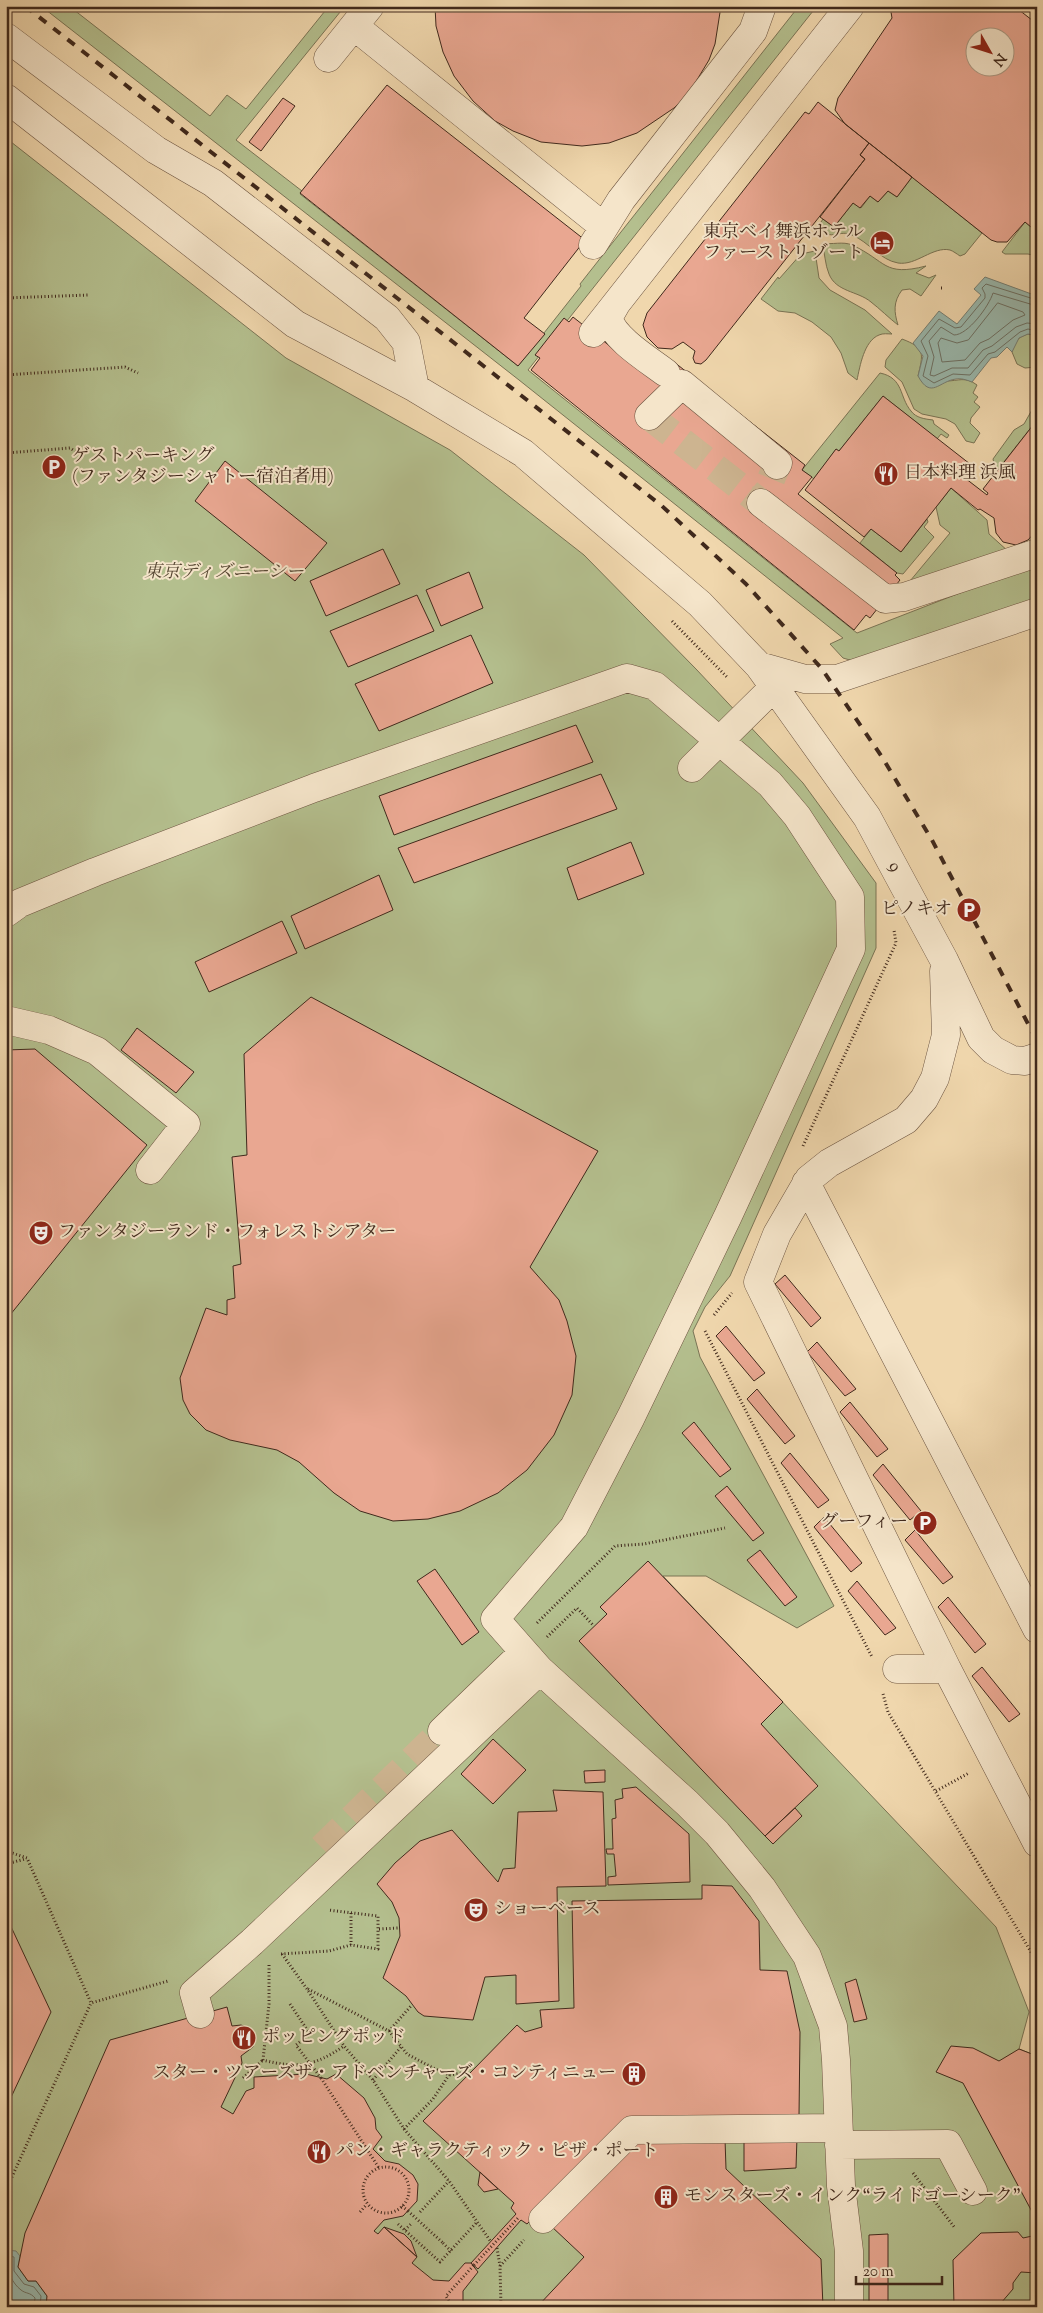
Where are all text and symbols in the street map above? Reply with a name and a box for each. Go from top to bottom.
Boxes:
north arrow [966,28,1016,78]
text: N [987,48,1010,70]
place label: 東京ベイ舞浜ホテル ファーストリゾート [703,220,864,267]
hotel icon: 東京ベイ舞浜ホテル ファーストリゾート [869,230,895,256]
place label: ゲストパーキング (ファンタジーシャトー宿泊者用) [72,444,334,491]
parking icon: ゲストパーキング (ファンタジーシャトー宿泊者用) [41,454,67,480]
restaurant icon: 日本料理 浜風 [873,461,899,487]
place label: 日本料理 浜風 [904,461,1016,487]
park label: 東京ディズニーシー [144,560,304,586]
street label: 9 [881,857,908,877]
place label: ピノキオ [881,897,952,923]
parking icon: ピノキオ [956,897,982,923]
theatre icon: ファンタジーランド・フォレストシアター [28,1220,54,1246]
place label: ファンタジーランド・フォレストシアター [58,1220,396,1246]
place label: グーフィー [820,1510,908,1536]
parking icon: グーフィー [912,1510,938,1536]
theatre icon: ショーベース [463,1897,489,1923]
place label: ショーベース [494,1897,601,1923]
restaurant icon: ポッピングポッド [231,2025,257,2051]
place label: ポッピングポッド [262,2025,406,2051]
place label: スター・ツアーズザ・アドベンチャーズ・コンティニュー [153,2061,616,2087]
building icon: スター・ツアーズザ・アドベンチャーズ・コンティニュー [621,2061,647,2087]
restaurant icon: パン・ギャラクティック・ピザ・ポート [306,2139,332,2165]
place label: パン・ギャラクティック・ピザ・ポート [336,2139,659,2165]
building icon: モンスターズ・インク“ライドゴーシーク” [653,2184,679,2210]
place label: モンスターズ・インク“ライドゴーシーク” [684,2184,1021,2210]
scale bar [856,2253,942,2285]
text: 20 m [863,2262,894,2283]

